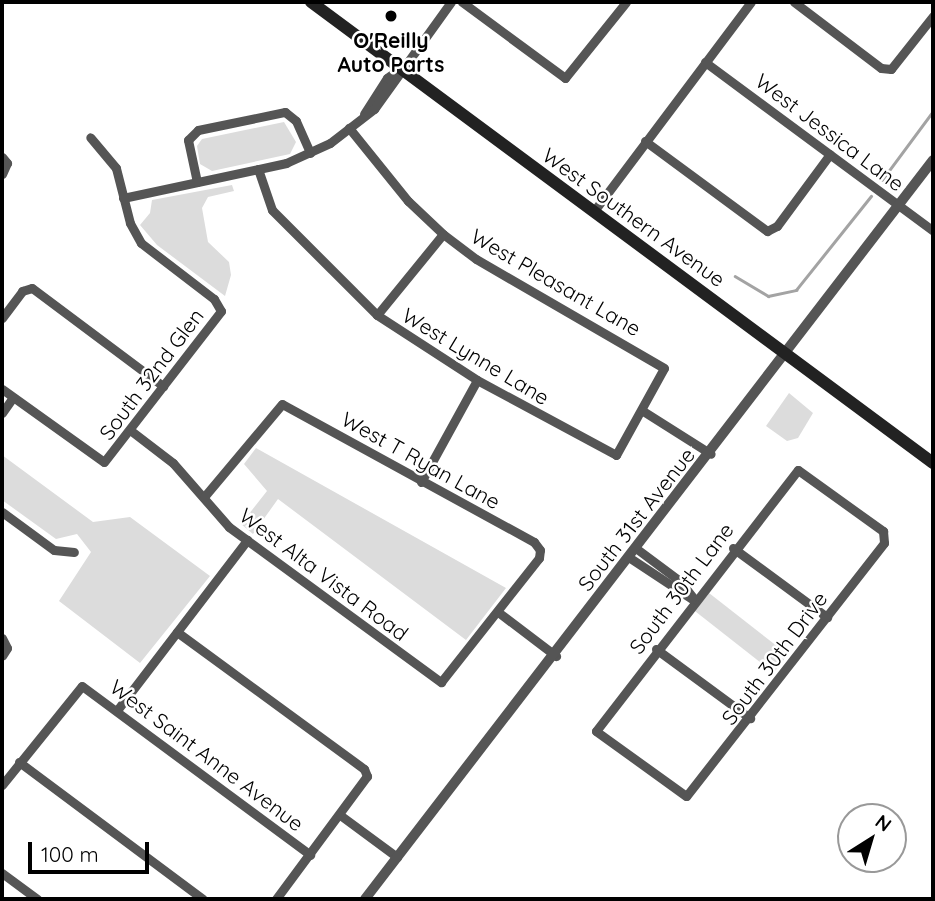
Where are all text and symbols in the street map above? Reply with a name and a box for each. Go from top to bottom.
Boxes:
marker: O'Reilly Auto Parts [383,8,399,24]
place label: O'Reilly Auto Parts [338,27,444,77]
street label: West Jessica Lane [751,68,909,196]
street label: West Southern Avenue [538,142,730,292]
street label: West Pleasant Lane [467,223,645,341]
street label: West Lynne Lane [398,302,554,410]
street label: South 32nd Glen [93,303,209,445]
street label: West T Ryan Lane [337,406,505,514]
street label: South 31st Avenue [572,442,700,596]
street label: West Alta Vista Road [235,502,413,646]
street label: South 30th Lane [624,518,738,658]
street label: South 30th Drive [716,587,832,729]
street label: West Saint Anne Avenue [105,674,309,836]
north arrow [837,803,907,873]
text: N [871,809,896,837]
scale bar [32,828,152,872]
text: 100 m [41,841,99,867]

